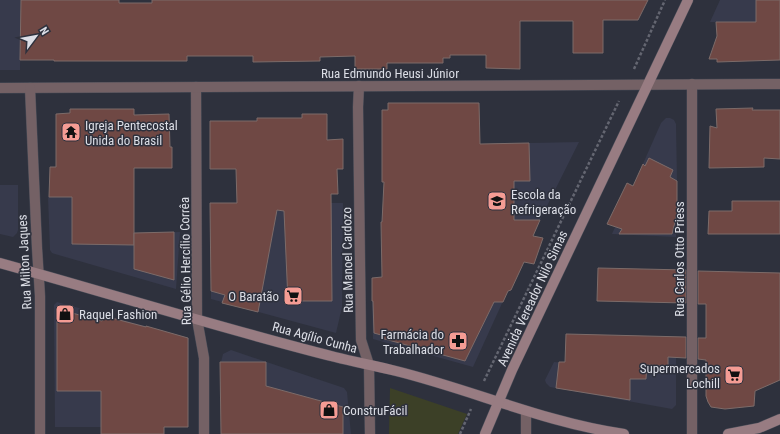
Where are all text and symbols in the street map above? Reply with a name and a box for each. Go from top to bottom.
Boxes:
north arrow [16,16,56,56]
text: N [37,25,51,37]
street label: Rua Edmundo Heusi Júnior [321,66,459,81]
place label: Igreja Pentecostal Unida do Brasil [85,118,178,148]
temple icon: Igreja Pentecostal Unida do Brasil [60,121,82,143]
place label: Escola da Refrigeração [511,187,576,217]
school or university icon: Escola da Refrigeração [486,190,508,212]
street label: Rua Gélio Hercílio Corrêa [177,197,194,325]
street label: Rua Carlos Otto Priess [672,201,687,317]
street label: Rua Manoel Cardozo [339,207,356,313]
street label: Rua Milton Jaques [15,214,34,310]
street label: Avenida Vereador Nilo Simas [494,228,571,368]
supermarket icon: O Baratão [282,285,304,307]
place label: O Baratão [228,289,279,304]
shop icon: Raquel Fashion [54,303,76,325]
place label: Raquel Fashion [79,307,157,322]
street label: Rua Agílio Cunha [271,319,359,356]
place label: Farmácia do Trabalhador [381,327,444,357]
pharmacy icon: Farmácia do Trabalhador [447,330,469,352]
place label: Supermercados Lochill [640,361,720,391]
supermarket icon: Supermercados Lochill [723,364,745,386]
shop icon: ConstruFácil [318,399,340,421]
place label: ConstruFácil [343,403,407,418]

